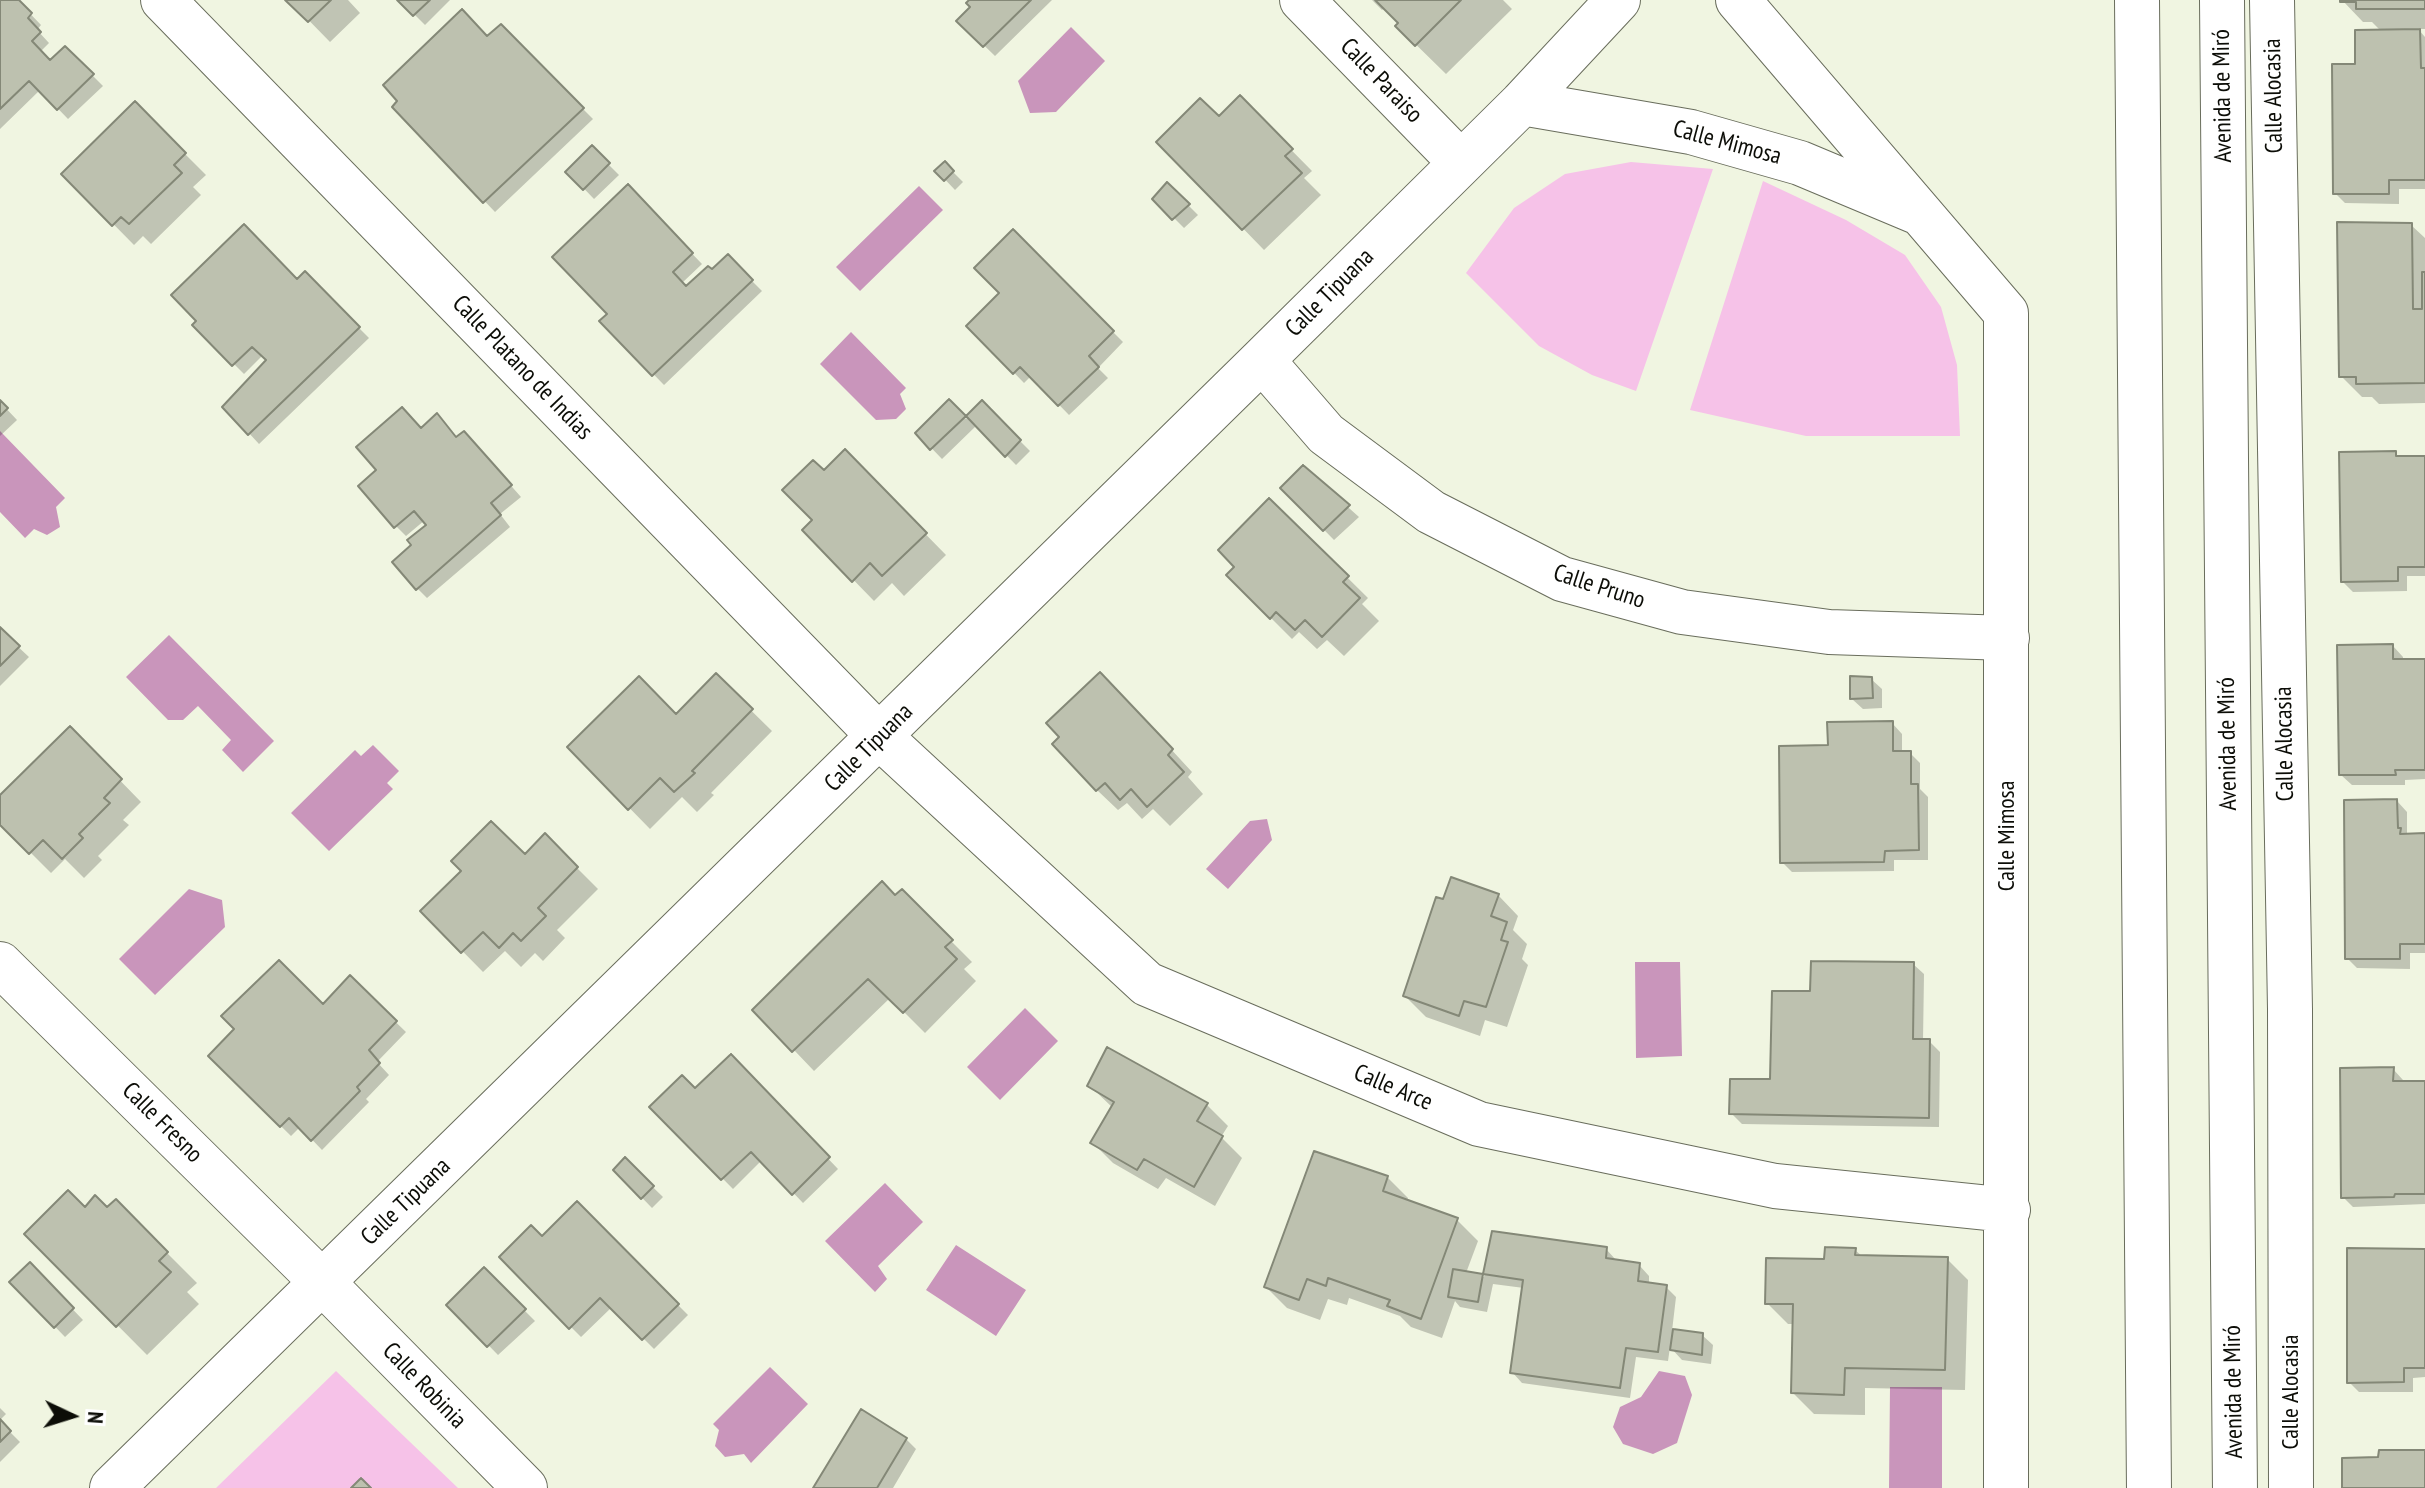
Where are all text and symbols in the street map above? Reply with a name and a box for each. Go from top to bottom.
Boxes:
street label: Avenida de Miró [2207,29,2239,163]
street label: Calle Paraiso [1334,33,1428,129]
street label: Calle Alocasia [2259,38,2289,154]
street label: Calle Mimosa [1670,115,1784,171]
street label: Calle Tipuana [1280,243,1380,343]
street label: Calle Platano de Indias [446,290,598,446]
street label: Calle Pruno [1550,559,1648,615]
street label: Avenida de Miró [2212,677,2244,811]
street label: Calle Alocasia [2270,686,2300,802]
street label: Calle Tipuana [819,698,919,798]
street label: Calle Mimosa [1993,781,2021,891]
street label: Calle Arce [1349,1059,1437,1117]
street label: Calle Fresno [116,1077,208,1169]
street label: Calle Tipuana [355,1152,457,1252]
street label: Avenida de Miró [2218,1325,2250,1459]
street label: Calle Alocasia [2277,1335,2305,1449]
street label: Calle Robinia [376,1337,472,1435]
north arrow [32,1376,112,1456]
text: N [82,1411,110,1425]

